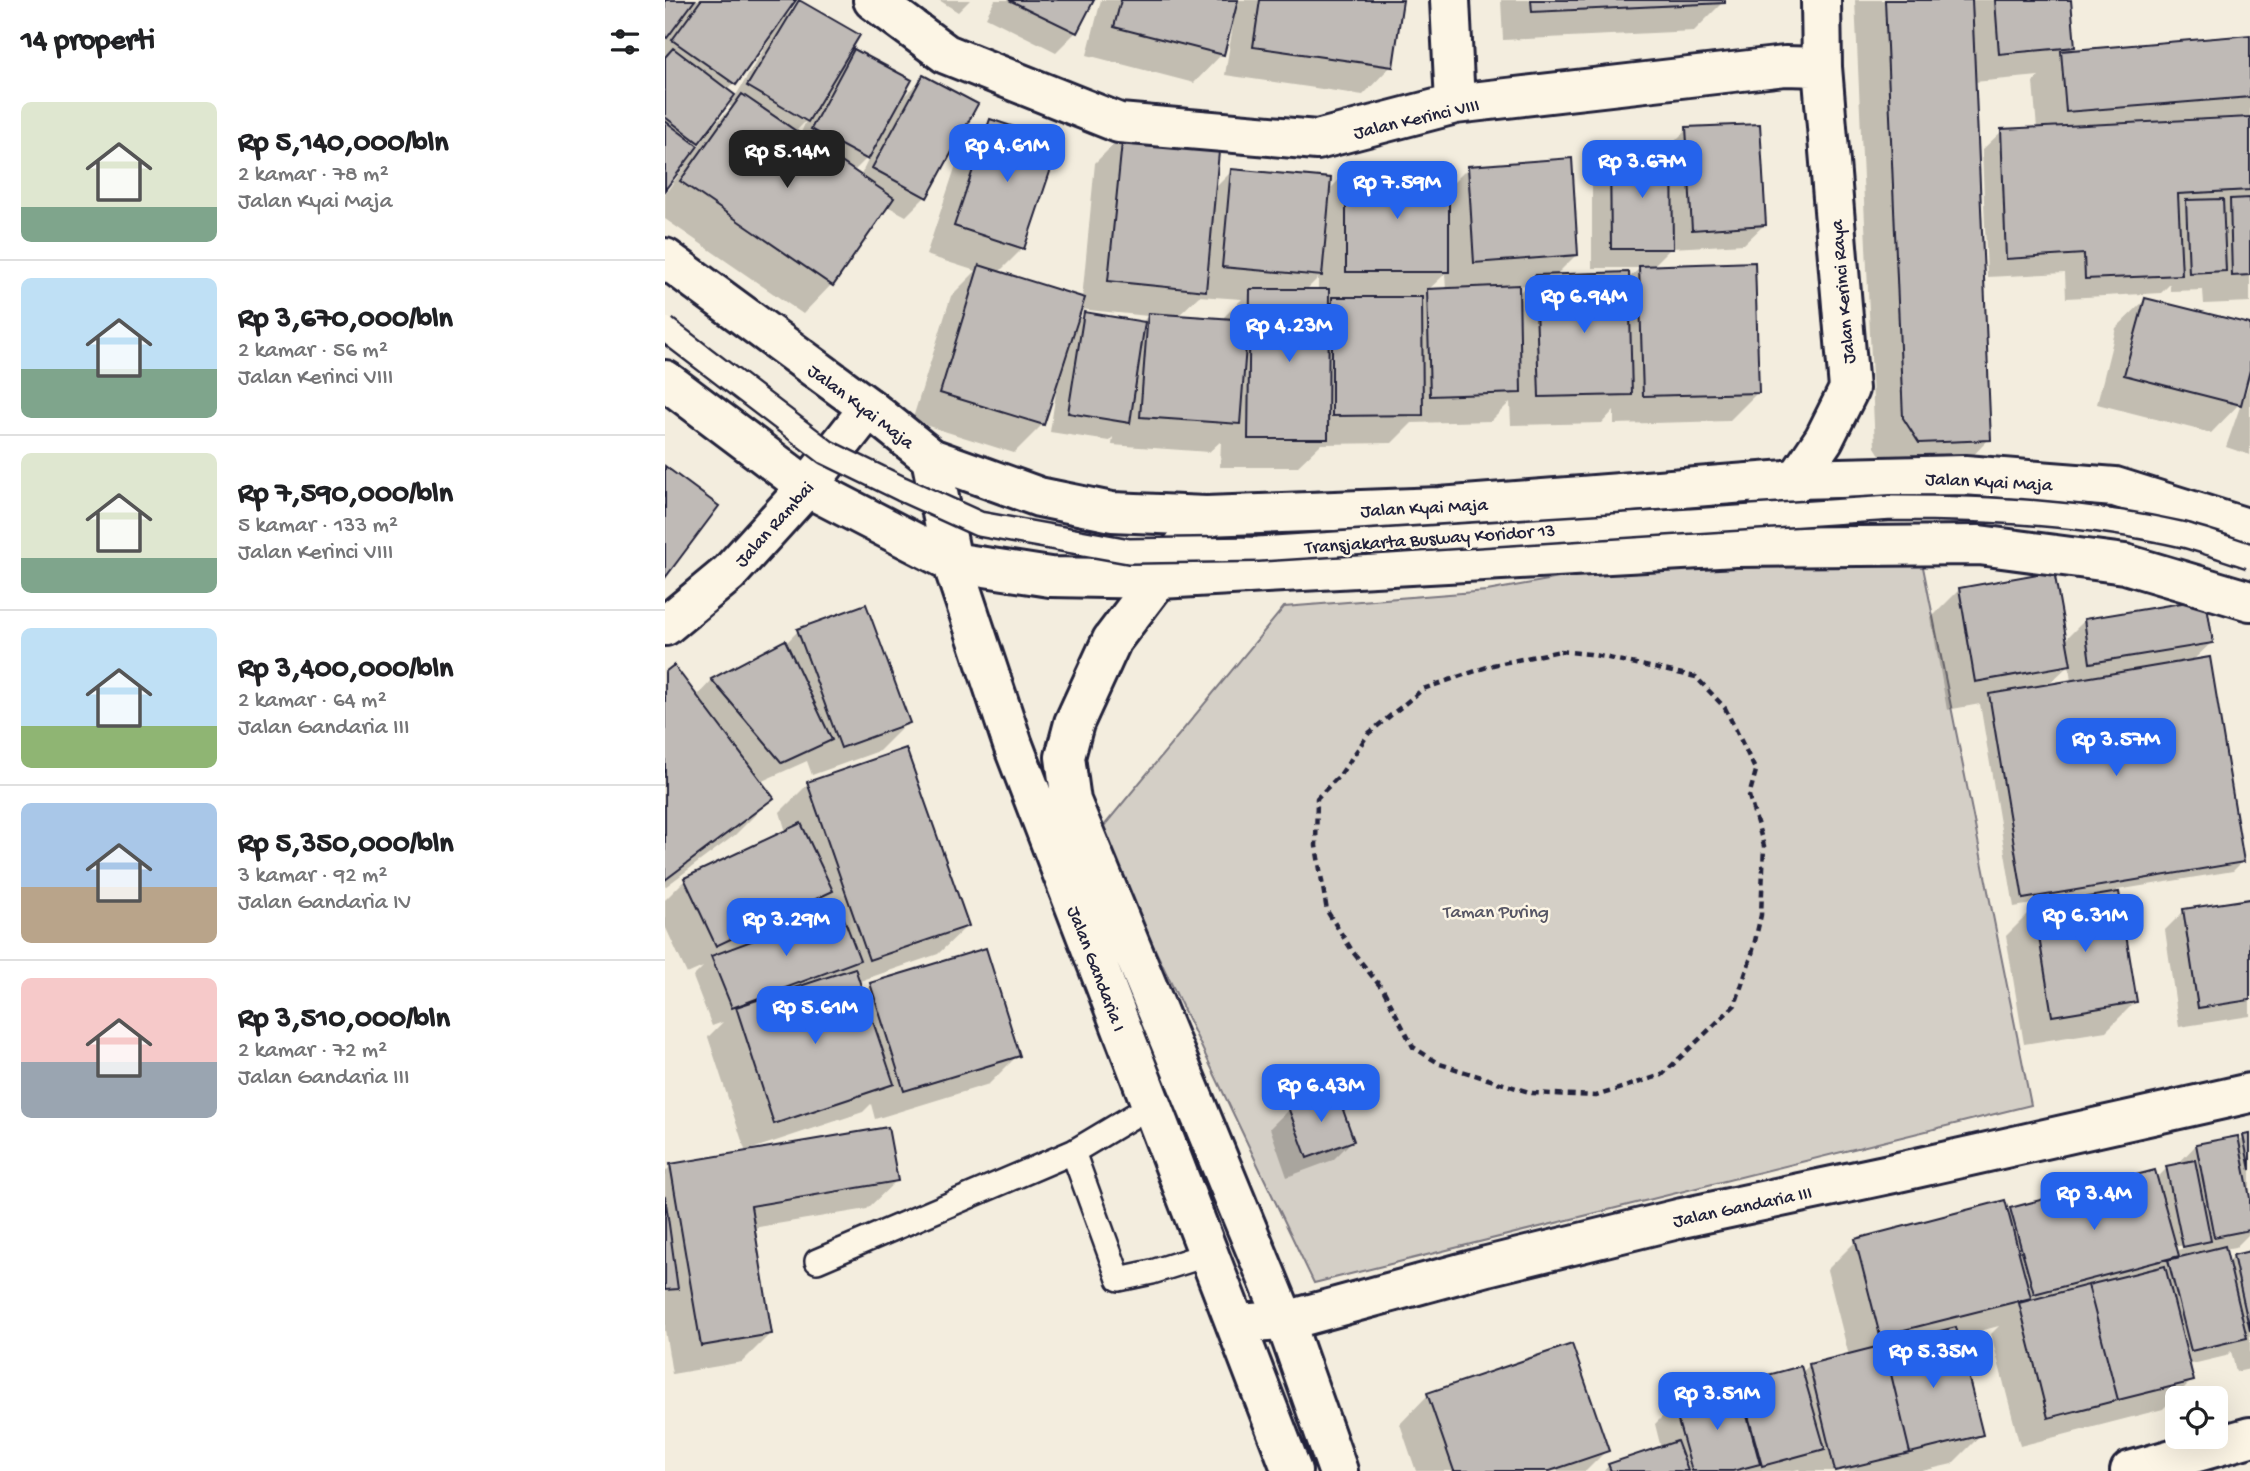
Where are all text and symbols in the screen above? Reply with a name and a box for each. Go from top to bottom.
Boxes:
icon: filters [606,23,644,61]
text: 14 properti [21,25,155,60]
street label: Jalan Kerinci VIII [1352,95,1482,146]
pin: Rp 4.61M [935,124,1079,184]
text: Rp 5,140,000/bln [238,127,449,162]
icon: home [77,130,161,214]
pin: Rp 5.14M [715,130,859,190]
text: Rp 4.61M [965,133,1049,160]
text: Rp 5.14M [745,139,829,166]
pin: Rp 3.67M [1570,140,1714,200]
text: Rp 3.67M [1598,149,1686,176]
text: 2 kamar · 78 m² [238,162,389,189]
pin: Rp 7.59M [1325,162,1469,221]
text: Rp 7.59M [1353,170,1441,197]
text: Jalan Kyai Maja [238,189,393,216]
street label: Jalan Kerinci Raya [1827,217,1862,365]
pin: Rp 6.94M [1512,276,1656,335]
text: Rp 6.94M [1541,284,1627,311]
text: Rp 3,670,000/bln [238,303,453,338]
pin: Rp 4.23M [1217,304,1361,364]
icon: home [77,306,161,390]
text: Rp 4.23M [1246,313,1332,340]
text: 2 kamar · 56 m² [238,338,388,365]
street label: Jalan Kyai Maja [802,360,919,456]
text: Jalan Kerinci VIII [238,365,393,392]
street label: Jalan Kyai Maja [1924,469,2055,498]
text: Rp 7,590,000/bln [238,478,453,513]
street label: Jalan Rambai [731,478,820,573]
icon: home [77,481,161,565]
street label: Jalan Kyai Maja [1360,495,1490,524]
text: 5 kamar · 133 m² [238,513,398,540]
street label: Transjakarta Busway Koridor 13 [1303,520,1556,561]
text: Jalan Kerinci VIII [238,540,393,567]
text: Rp 3,400,000/bln [238,653,453,688]
icon: home [77,656,161,740]
text: 2 kamar · 64 m² [238,688,387,715]
text: Jalan Gandaria III [238,715,410,742]
pin: Rp 3.57M [2044,718,2188,778]
text: Rp 3.57M [2072,727,2160,754]
text: Rp 5,350,000/bln [238,828,454,863]
icon: home [77,831,161,915]
text: 3 kamar · 92 m² [238,863,387,890]
text: Jalan Gandaria IV [238,890,411,917]
pin: Rp 6.31M [2013,894,2157,954]
pin: Rp 3.29M [714,898,858,958]
park label: Taman Puring [1442,902,1549,925]
street label: Jalan Gandaria I [1060,903,1129,1035]
text: Rp 6.31M [2043,903,2127,930]
text: Rp 3.29M [743,907,829,934]
pin: Rp 5.61M [743,986,887,1046]
text: Rp 5.61M [772,995,858,1022]
text: Rp 3,510,000/bln [238,1003,450,1038]
icon: home [77,1006,161,1090]
text: 2 kamar · 72 m² [238,1038,387,1065]
pin: Rp 6.43M [1249,1064,1393,1124]
text: Jalan Gandaria III [238,1065,410,1092]
text: Rp 6.43M [1278,1073,1364,1100]
pin: Rp 3.4M [2029,1172,2159,1232]
text: Rp 3.4M [2057,1181,2131,1208]
street label: Jalan Gandaria III [1671,1182,1814,1234]
pin: Rp 5.35M [1861,1330,2005,1390]
text: Rp 5.35M [1889,1339,1977,1366]
pin: Rp 3.51M [1645,1372,1789,1432]
text: Rp 3.51M [1674,1381,1760,1408]
map controls [2165,1386,2228,1449]
button: locate [2165,1386,2228,1449]

